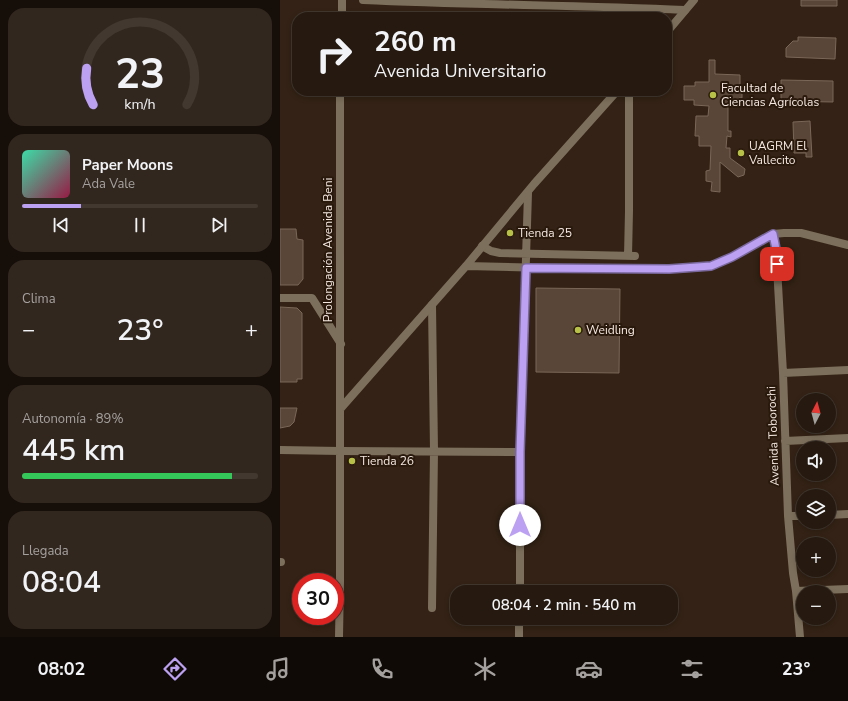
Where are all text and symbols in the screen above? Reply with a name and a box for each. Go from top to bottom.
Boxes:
text: 260 m [374,23,457,61]
icon: right [308,28,360,80]
text: 23 [115,46,165,103]
text: Avenida Universitario [374,59,546,83]
place label: Facultad de Ciencias Agrícolas [721,80,819,110]
marker: Facultad de Ciencias Agrícolas [708,90,718,100]
text: km/h [124,94,156,113]
place label: UAGRM El Vallecito [748,138,807,168]
marker: UAGRM El Vallecito [736,148,746,158]
text: Paper Moons [82,155,173,175]
text: Ada Vale [82,175,135,193]
street label: Prolongación Avenida Beni [320,178,336,322]
icon: previous [50,214,72,236]
icon: pause [129,214,151,236]
icon: next [208,214,230,236]
place label: Tienda 25 [518,225,572,241]
marker: Tienda 25 [505,228,515,238]
pin [760,247,794,281]
icon: arrive [766,253,788,275]
text: Clima [22,290,56,308]
text: 23° [116,310,164,351]
text: − [22,315,35,345]
text: + [245,315,258,345]
place label: Weidling [586,322,635,338]
marker: Weidling [573,325,583,335]
street label: Avenida Toborochi [763,386,783,486]
north arrow [796,393,836,433]
map controls [796,393,836,625]
text: Autonomía · 89% [22,410,123,428]
text: 445 km [22,430,125,471]
button: sound [796,441,836,481]
place label: Tienda 26 [360,453,414,469]
marker: Tienda 26 [347,456,357,466]
button: layers [796,489,836,529]
position arrow [499,504,541,546]
button: + [796,537,836,577]
text: Llegada [22,542,69,560]
text: 08:04 [22,562,101,603]
speed limit sign: 30 [292,573,344,625]
button: − [796,585,836,625]
text: 08:04 · 2 min · 540 m [492,595,636,615]
icon: directions [161,655,189,683]
icon: music [264,655,292,683]
icon: phone [368,655,396,683]
icon: climate [471,655,499,683]
icon: car [575,655,603,683]
icon: filters [678,655,706,683]
text: 08:02 [38,657,85,681]
text: 23° [782,657,810,681]

